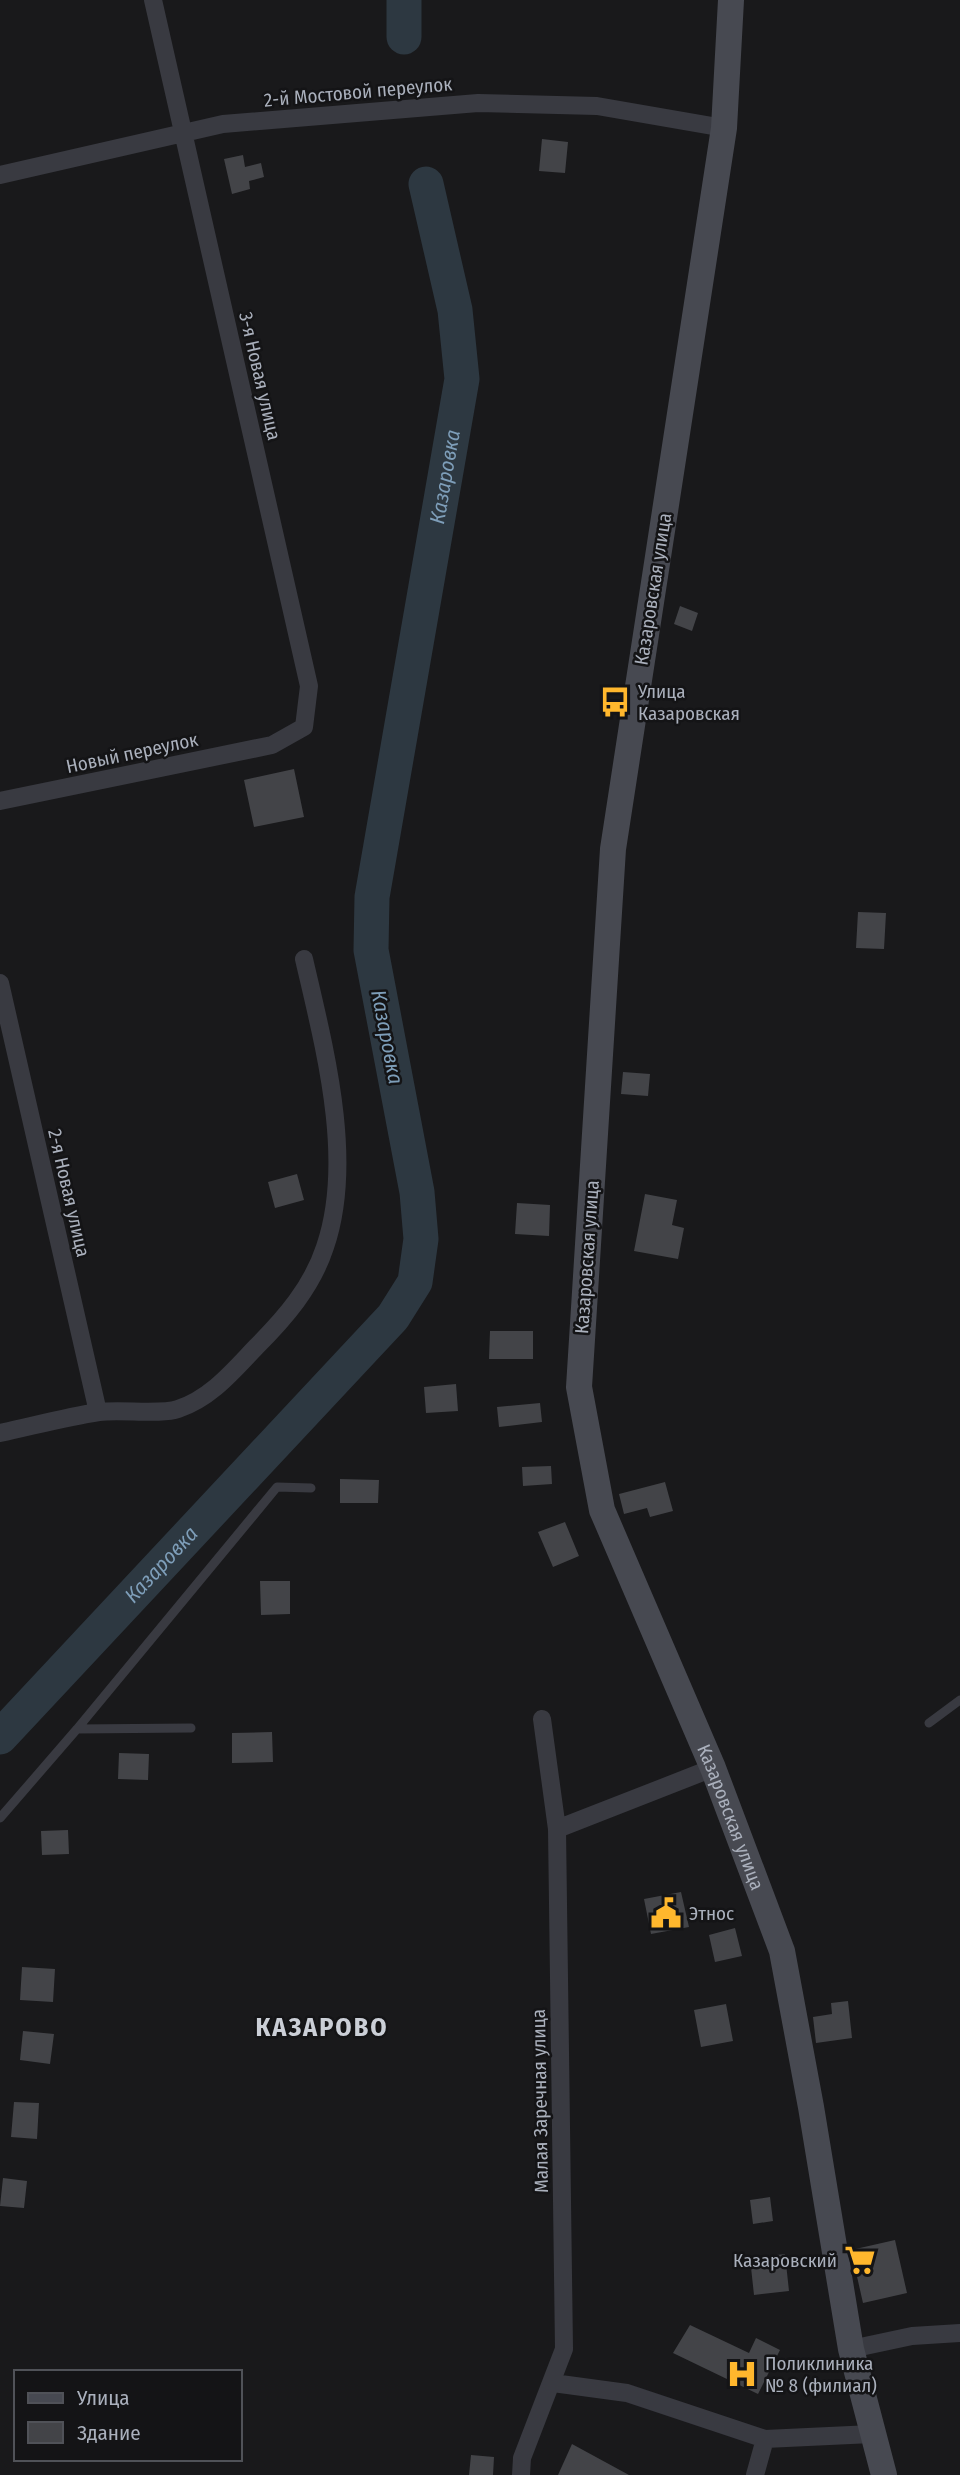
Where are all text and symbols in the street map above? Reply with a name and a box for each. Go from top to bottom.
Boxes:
street label: 2-й Мостовой переулок [263,72,453,112]
street label: 3-я Новая улица [234,310,286,442]
water label: Казаровка [424,428,466,526]
street label: Казаровская улица [630,511,676,667]
place label: Улица Казаровская [637,680,740,725]
bus stop icon: Улица Казаровская [598,685,632,719]
street label: Новый переулок [64,728,200,778]
water label: Казаровка [365,988,409,1086]
street label: 2-я Новая улица [43,1127,95,1259]
street label: Казаровская улица [570,1179,604,1335]
water label: Казаровка [119,1521,203,1608]
street label: Казаровская улица [693,1741,769,1893]
public building icon: Этнос [649,1896,683,1930]
place label: Этнос [689,1902,734,1925]
street label: Малая Заречная улица [527,2009,553,2193]
district label: КАЗАРОВО [255,2012,389,2043]
supermarket icon: Казаровский [843,2243,877,2277]
place label: Казаровский [733,2249,837,2272]
place label: Поликлиника № 8 (филиал) [765,2352,877,2397]
hospital icon: Поликлиника № 8 (филиал) [725,2357,759,2391]
legend [14,2370,242,2461]
text: Улица [76,2385,130,2411]
text: Здание [77,2420,141,2446]

